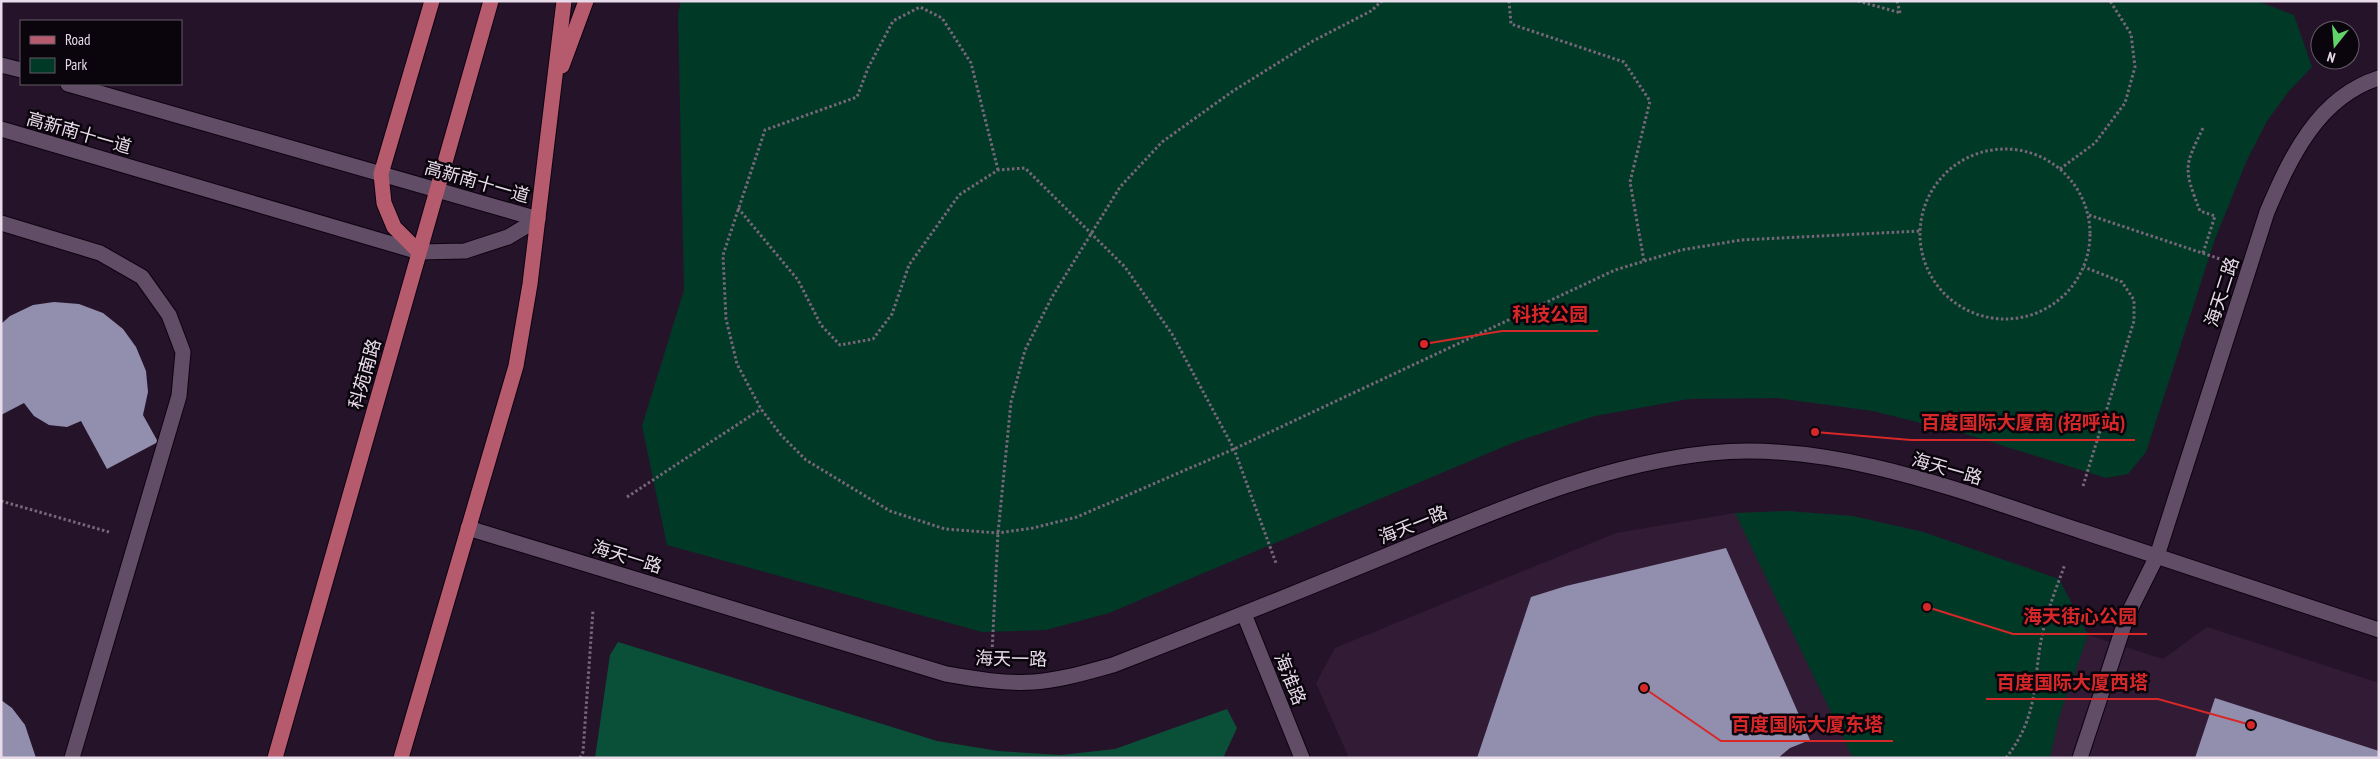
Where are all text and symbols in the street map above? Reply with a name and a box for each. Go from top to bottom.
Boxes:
legend [20,20,182,85]
north arrow [2310,20,2360,70]
text: Road [65,30,91,49]
text: N [2325,48,2337,67]
text: Park [65,55,87,74]
street label: 高新南十一道 [24,107,134,158]
street label: 高新南十一道 [422,156,532,207]
street label: 海天二路 [2199,254,2244,330]
callout: 科技公园 [1502,297,1598,331]
text: 科技公园 [1512,302,1588,326]
street label: 科苑南路 [344,336,385,412]
callout: 百度国际大厦南 (招呼站) [1911,406,2135,440]
text: 百度国际大厦南 (招呼站) [1921,410,2125,434]
street label: 海天一路 [1909,448,1985,489]
street label: 海天一路 [1375,500,1450,549]
street label: 海天一路 [589,535,665,578]
callout: 海天街心公园 [2013,600,2147,634]
text: 海天街心公园 [2023,604,2137,628]
street label: 海天一路 [975,646,1047,671]
street label: 海淮路 [1270,649,1311,708]
callout: 百度国际大厦西塔 [1986,665,2158,699]
text: 百度国际大厦西塔 [1996,670,2148,694]
callout: 百度国际大厦东塔 [1721,707,1893,741]
text: 百度国际大厦东塔 [1731,712,1883,736]

